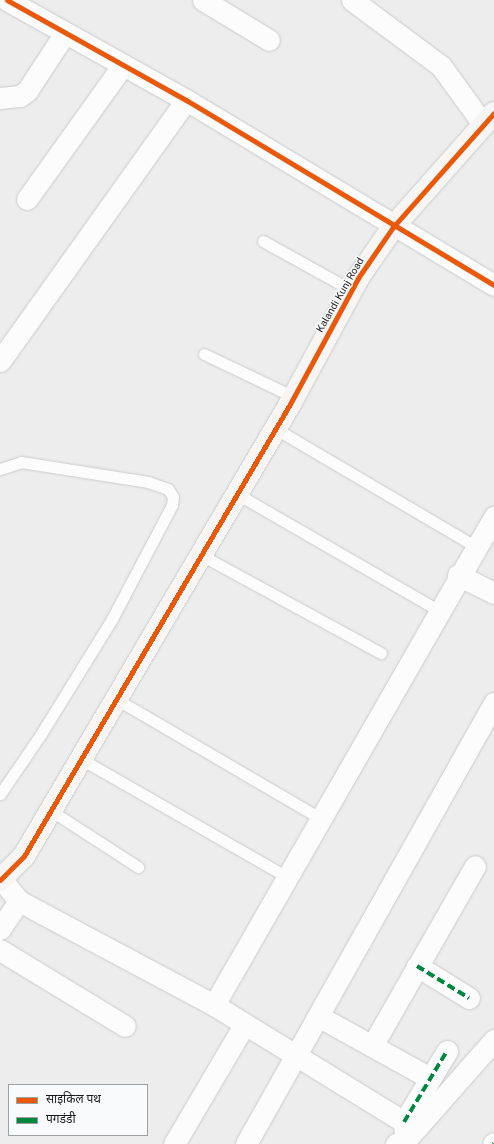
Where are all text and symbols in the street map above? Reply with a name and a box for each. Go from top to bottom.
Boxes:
street label: Kalandi Kunj Road [314,255,366,335]
legend [8,1084,148,1136]
text: साइकिल पथ [46,1092,101,1106]
text: पगडंडी [46,1112,76,1126]

